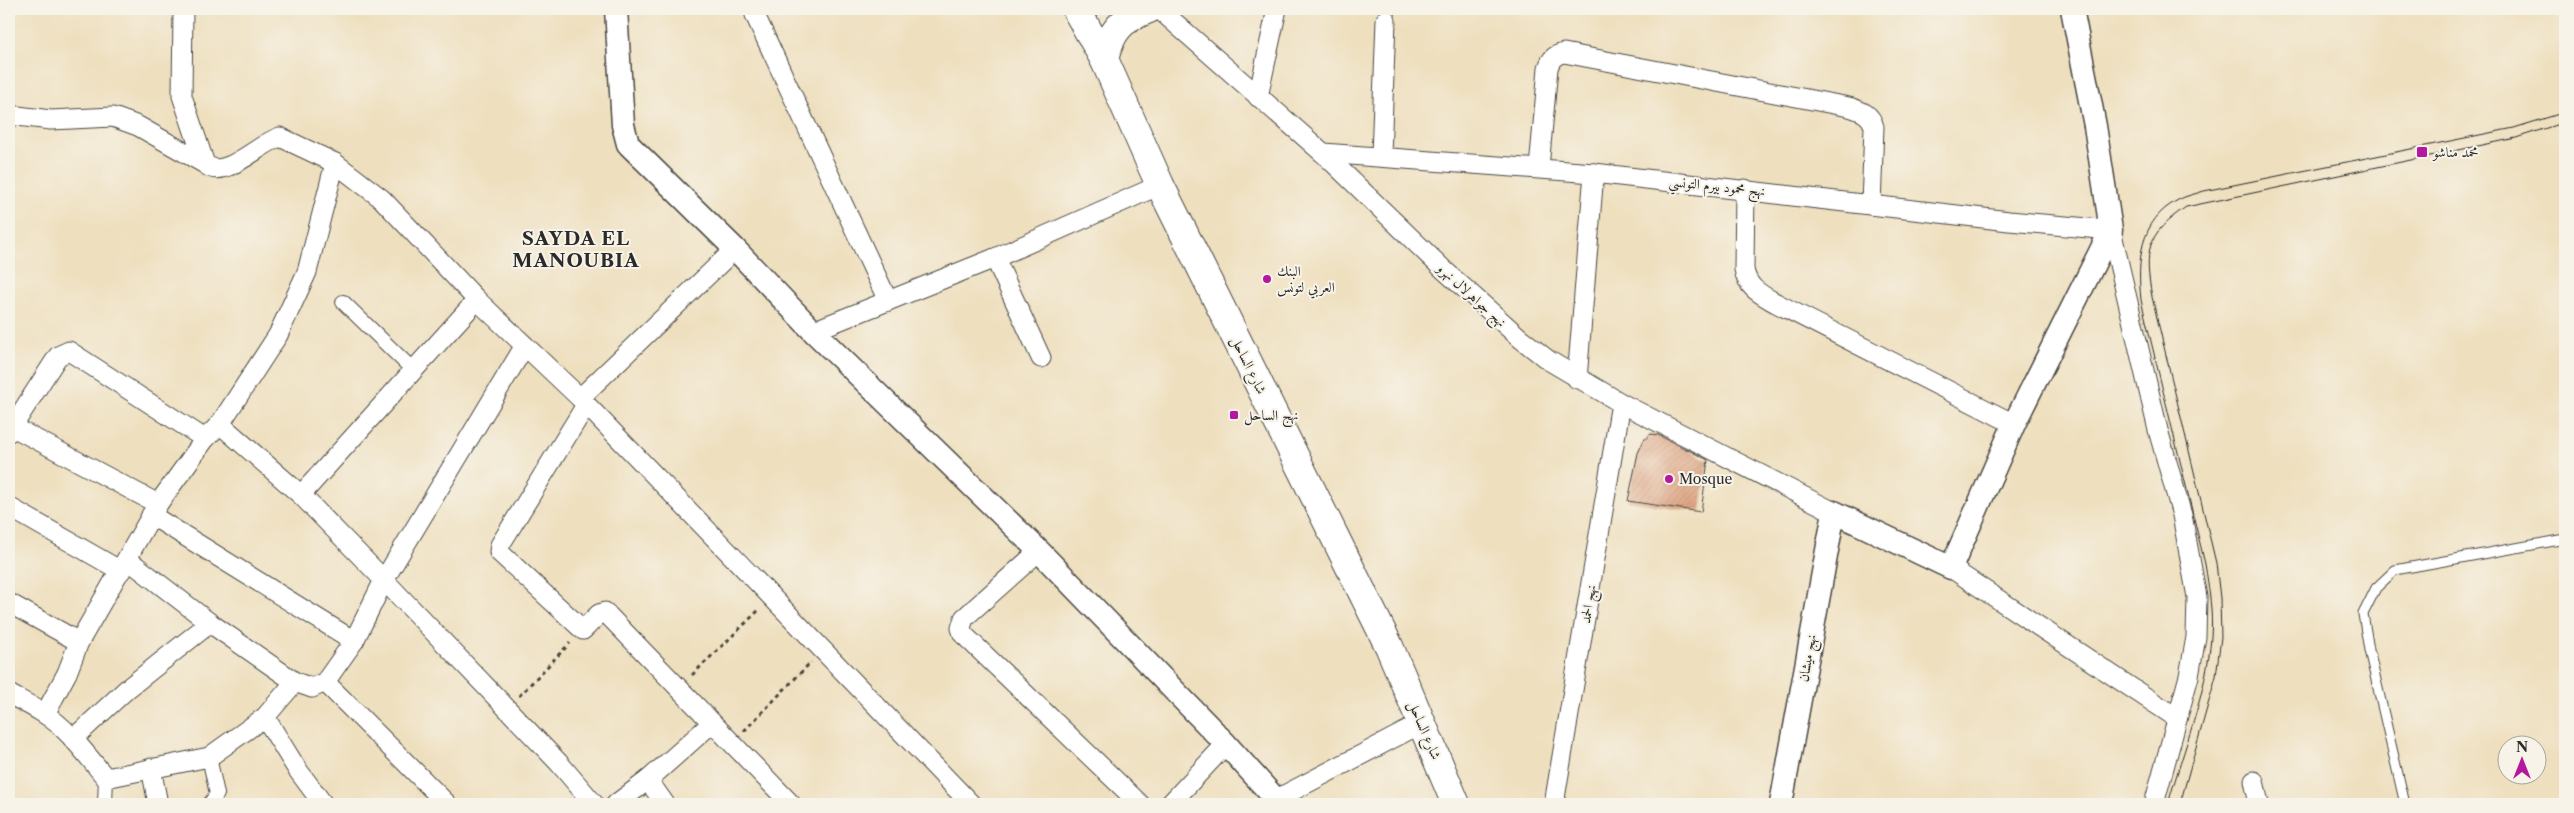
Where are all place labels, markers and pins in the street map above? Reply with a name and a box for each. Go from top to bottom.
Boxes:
place label: محمد مناشو [2431,143,2478,161]
marker: محمد مناشو [2415,145,2429,159]
place label: البنك العربي لتونس [1277,262,1335,299]
marker: البنك العربي لتونس [1261,273,1273,285]
place label: نهج الساحل [1244,406,1298,428]
marker: نهج الساحل [1228,409,1240,421]
place label: Mosque [1679,470,1733,488]
marker: Mosque [1663,473,1675,485]

